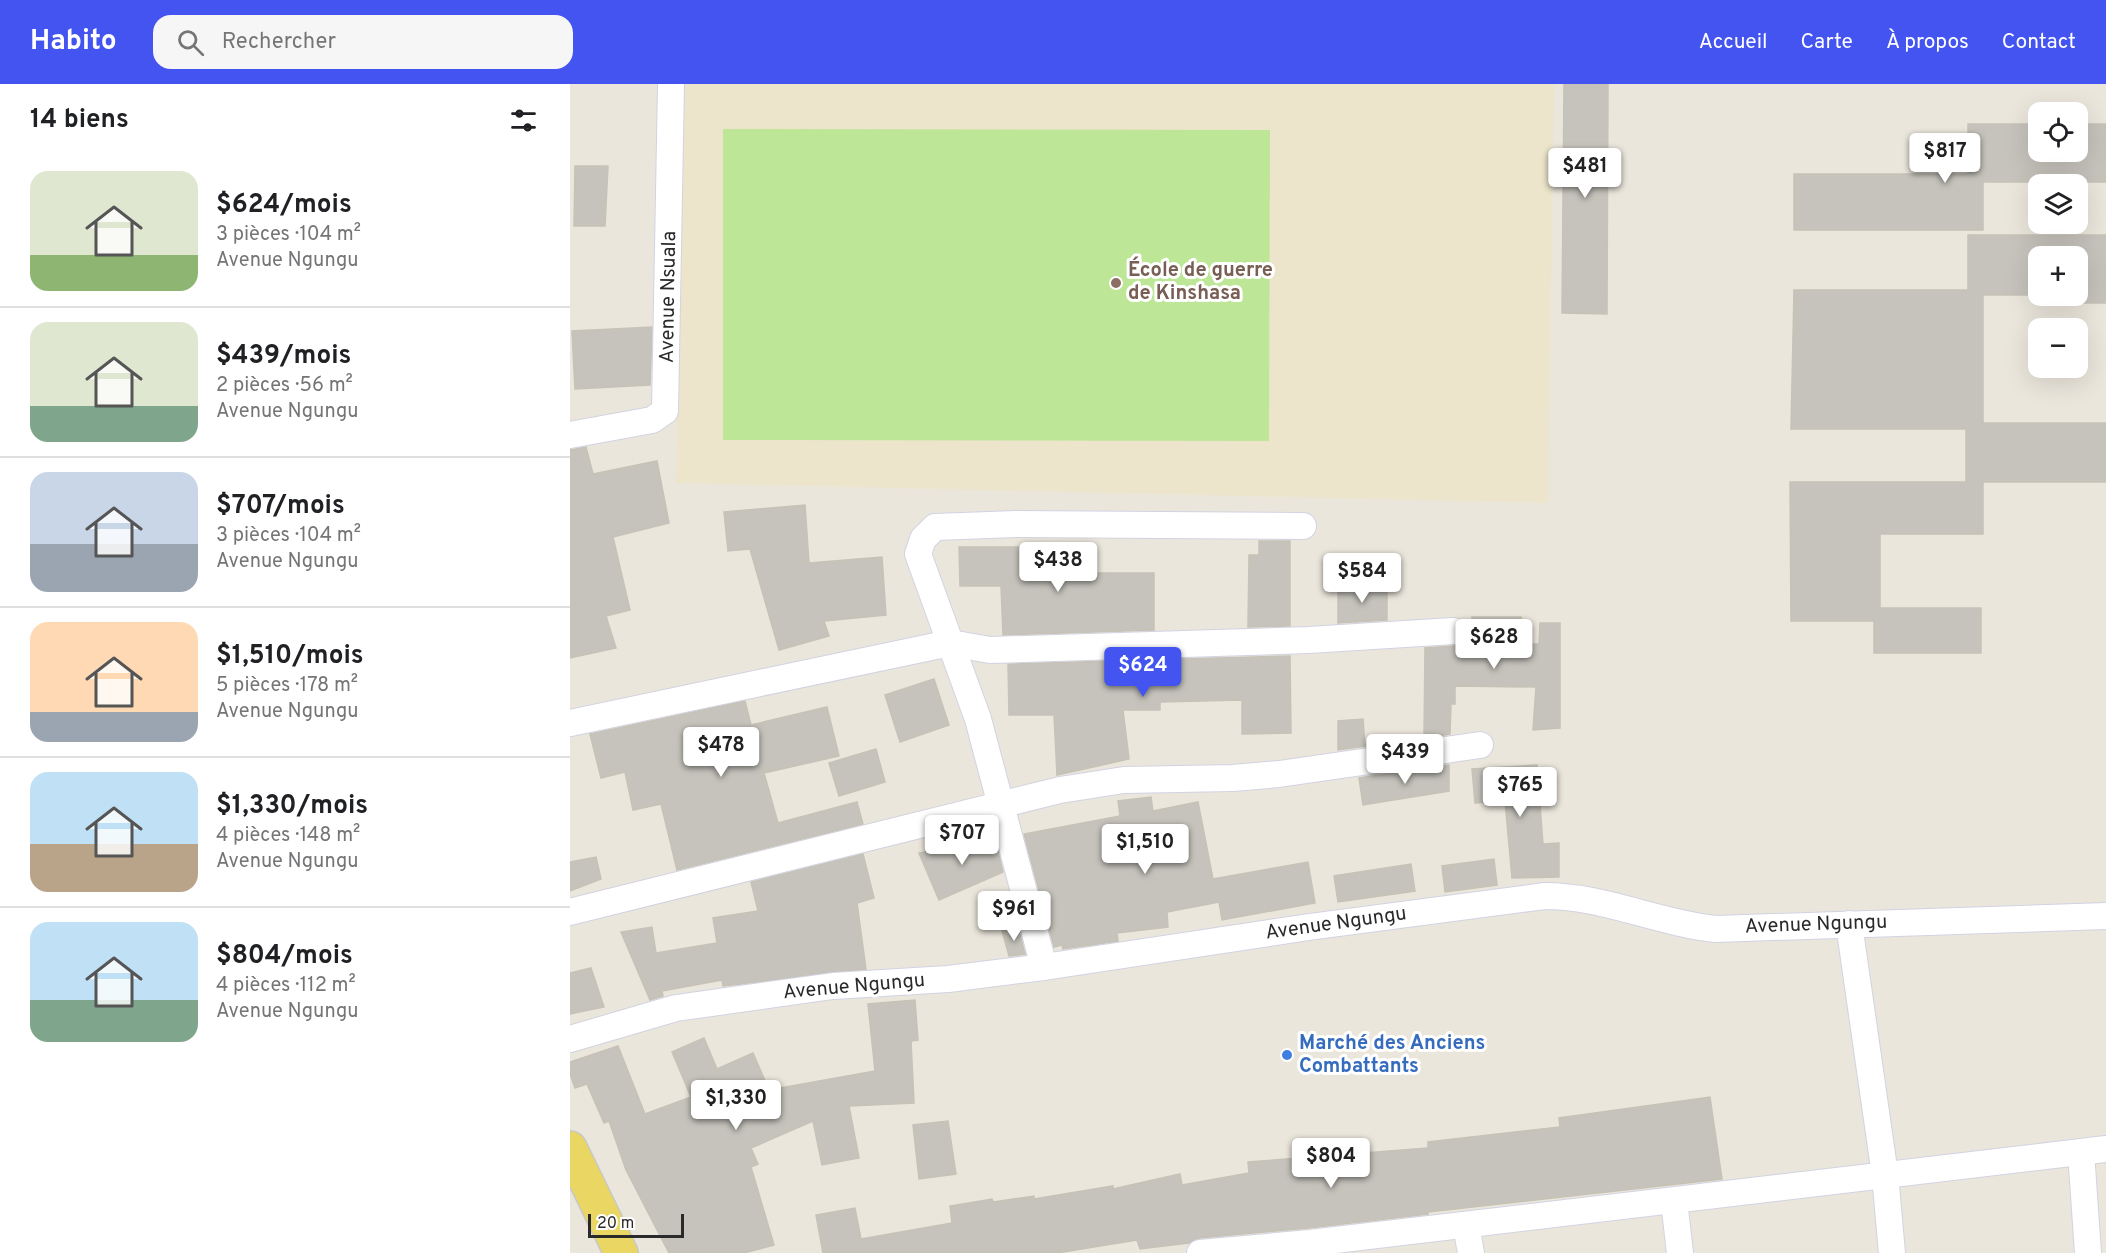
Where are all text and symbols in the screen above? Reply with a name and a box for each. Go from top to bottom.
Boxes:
search box [153,15,573,69]
text: Habito [30,24,117,60]
icon: search [174,26,207,59]
text: Rechercher [222,29,336,56]
text: Accueil [1699,29,1768,56]
text: Carte [1801,29,1853,56]
text: À propos [1886,29,1969,56]
text: Contact [2002,29,2076,56]
map controls [2028,102,2088,378]
button: locate [2028,102,2088,162]
text: 14 biens [30,104,129,137]
icon: filters [507,104,540,137]
pin: $817 [1909,133,1981,184]
text: $817 [1923,139,1967,165]
pin: $481 [1549,148,1621,199]
text: $481 [1562,154,1608,180]
button: layers [2028,174,2088,234]
text: $624/mois [216,189,352,222]
icon: home [78,195,150,267]
text: 3 pièces · 104 m² [216,222,361,248]
street label: Avenue Nsuala [655,231,683,363]
button: + [2028,246,2088,306]
text: Avenue Ngungu [216,248,359,274]
place label: École de guerre de Kinshasa [1128,256,1273,307]
marker: École de guerre de Kinshasa [1109,276,1123,290]
button: − [2028,318,2088,378]
text: $439/mois [216,340,351,373]
icon: home [78,346,150,418]
text: 2 pièces · 56 m² [216,373,353,399]
text: Avenue Ngungu [216,399,359,425]
text: $707/mois [216,490,345,523]
icon: home [78,496,150,568]
text: 3 pièces · 104 m² [216,523,361,549]
pin: $438 [1022,542,1094,593]
text: $438 [1033,548,1083,574]
text: Avenue Ngungu [216,549,359,575]
pin: $584 [1326,553,1398,604]
text: $584 [1337,559,1387,585]
pin: $628 [1458,619,1530,670]
text: $628 [1469,625,1519,651]
text: $1,510/mois [216,640,364,673]
icon: home [78,646,150,718]
pin: $624 [1107,647,1179,698]
text: $624 [1118,653,1168,679]
text: 5 pièces · 178 m² [216,673,358,699]
text: Avenue Ngungu [216,699,359,725]
pin: $478 [685,727,757,778]
text: $478 [697,733,745,759]
pin: $439 [1369,734,1441,785]
text: $439 [1380,740,1430,766]
pin: $765 [1484,767,1556,818]
text: $765 [1497,773,1543,799]
text: $1,330/mois [216,790,368,823]
icon: home [78,796,150,868]
pin: $707 [926,815,998,866]
text: $707 [939,821,985,847]
text: 4 pièces · 148 m² [216,823,360,849]
pin: $1,510 [1096,824,1194,875]
text: $1,510 [1116,830,1174,856]
text: Avenue Ngungu [216,849,359,875]
pin: $961 [978,891,1050,942]
text: $961 [992,897,1036,923]
street label: Avenue Ngungu [1264,901,1408,947]
street label: Avenue Ngungu [1744,910,1888,940]
text: $804/mois [216,940,353,973]
icon: home [78,946,150,1018]
street label: Avenue Ngungu [782,968,926,1006]
text: 4 pièces · 112 m² [216,973,356,999]
text: Avenue Ngungu [216,999,359,1025]
place label: Marché des Anciens Combattants [1299,1031,1485,1080]
marker: Marché des Anciens Combattants [1280,1048,1294,1062]
pin: $1,330 [687,1080,785,1131]
text: $1,330 [705,1086,767,1112]
pin: $804 [1295,1138,1367,1189]
text: $804 [1306,1144,1356,1170]
scale bar [588,1211,684,1238]
text: 20 m [597,1214,634,1234]

